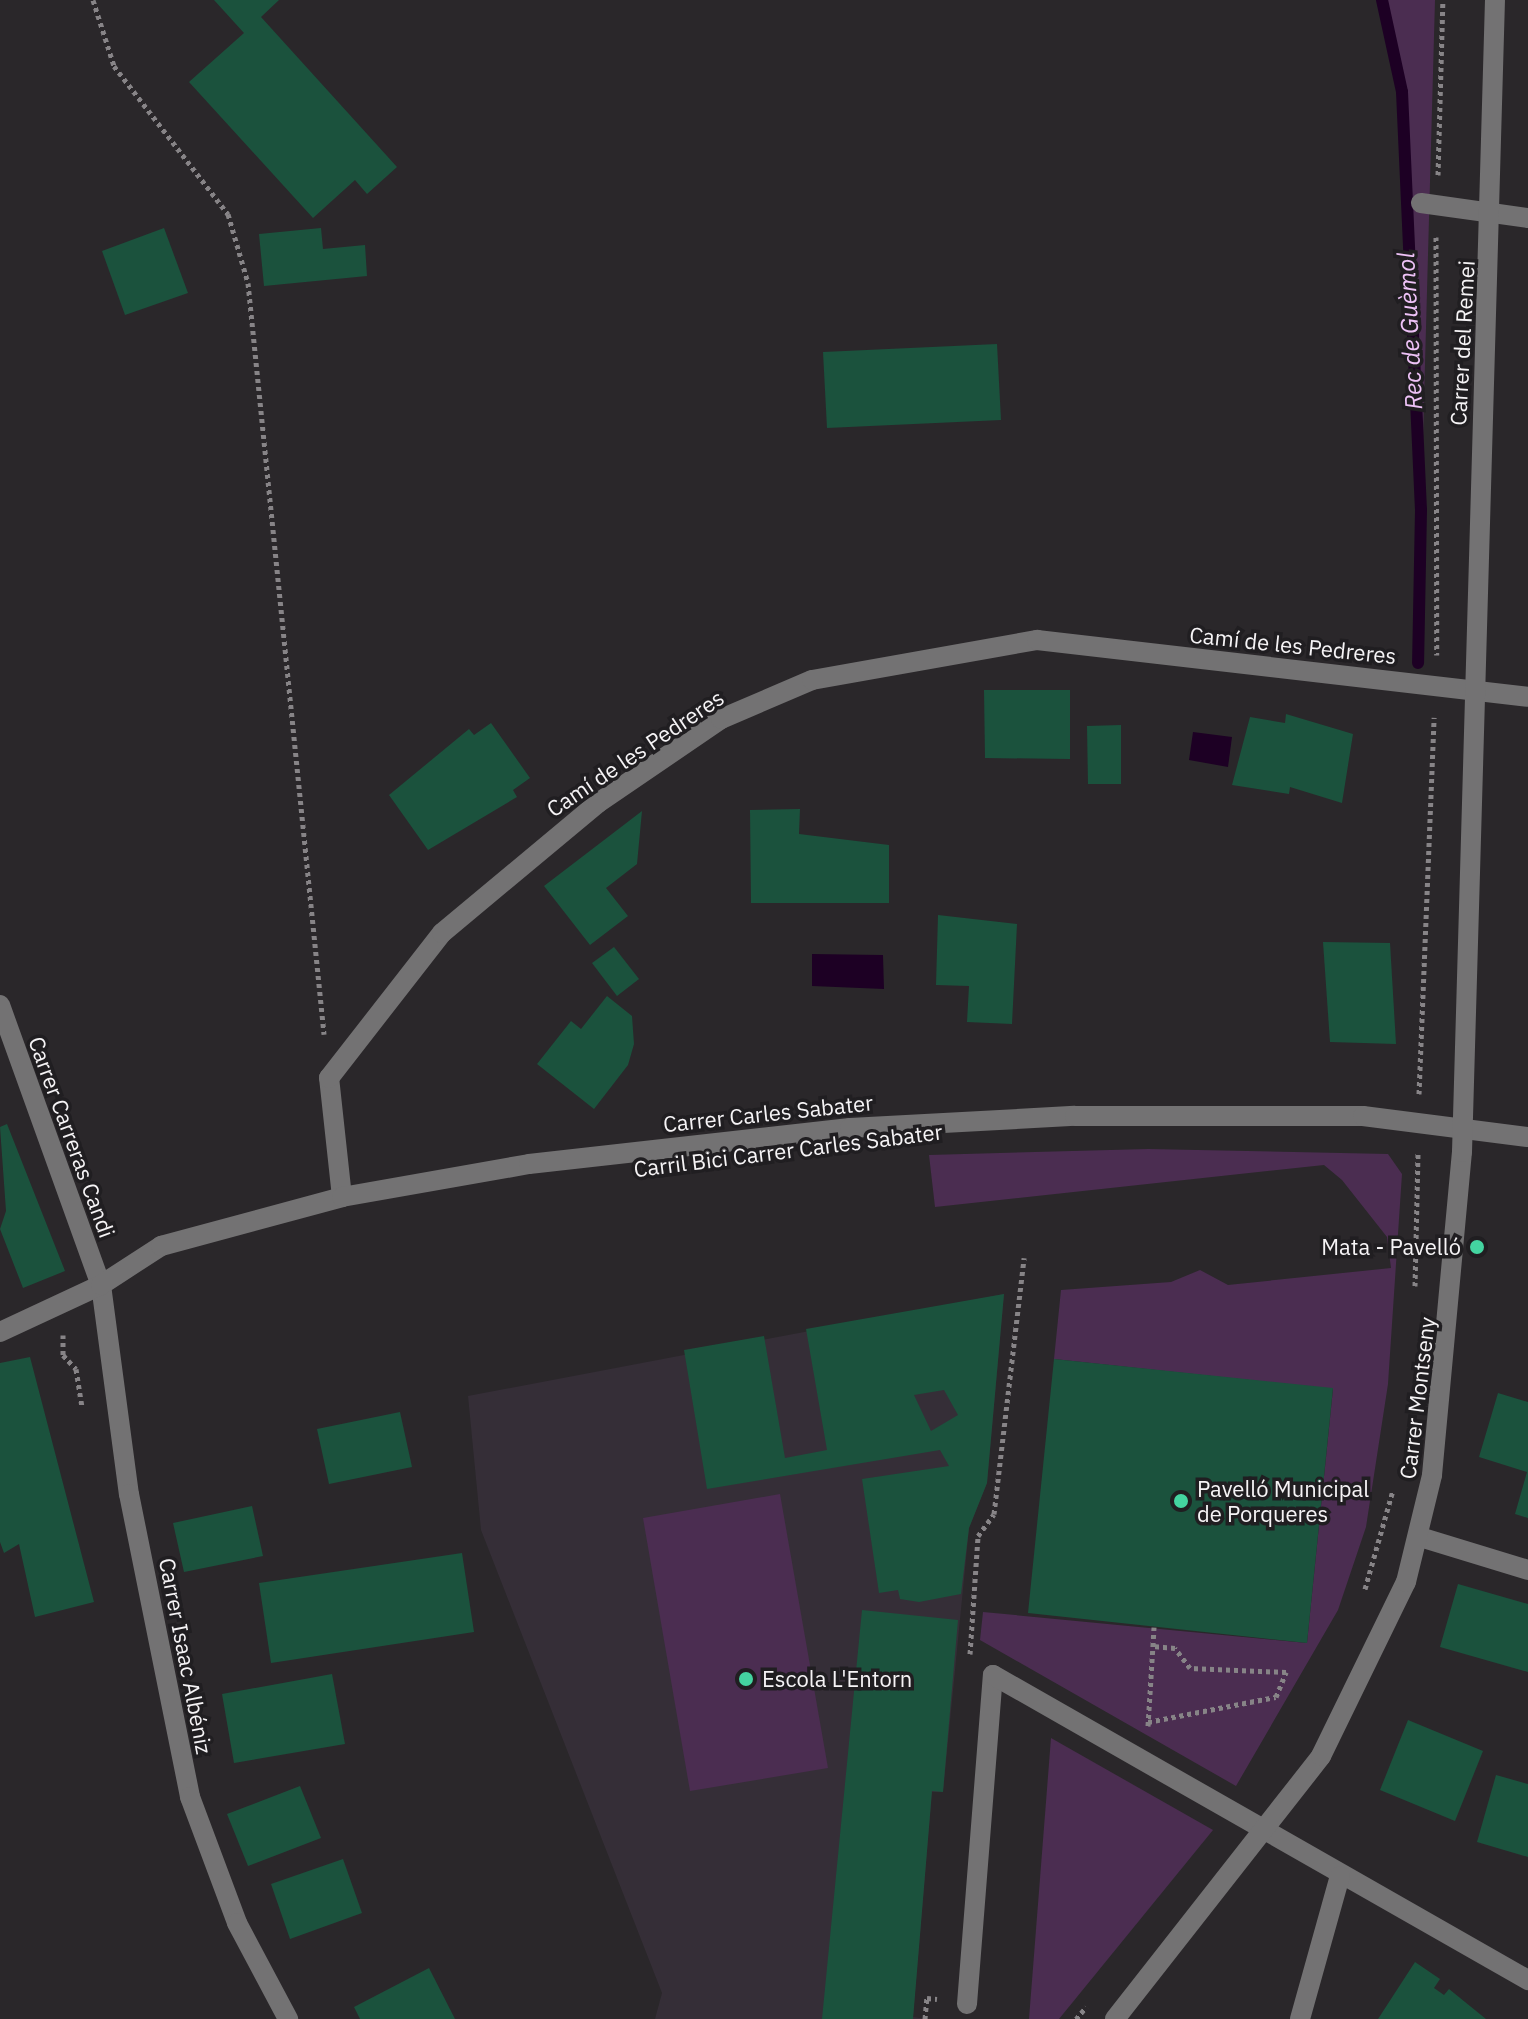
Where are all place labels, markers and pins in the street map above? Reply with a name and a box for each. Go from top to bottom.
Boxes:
place label: Mata - Pavelló [1321,1234,1461,1260]
marker: Mata - Pavelló [1468,1238,1486,1256]
place label: Pavelló Municipal de Porqueres [1197,1475,1369,1526]
marker: Pavelló Municipal de Porqueres [1172,1492,1190,1510]
place label: Escola L'Entorn [762,1666,912,1692]
marker: Escola L'Entorn [737,1670,755,1688]

